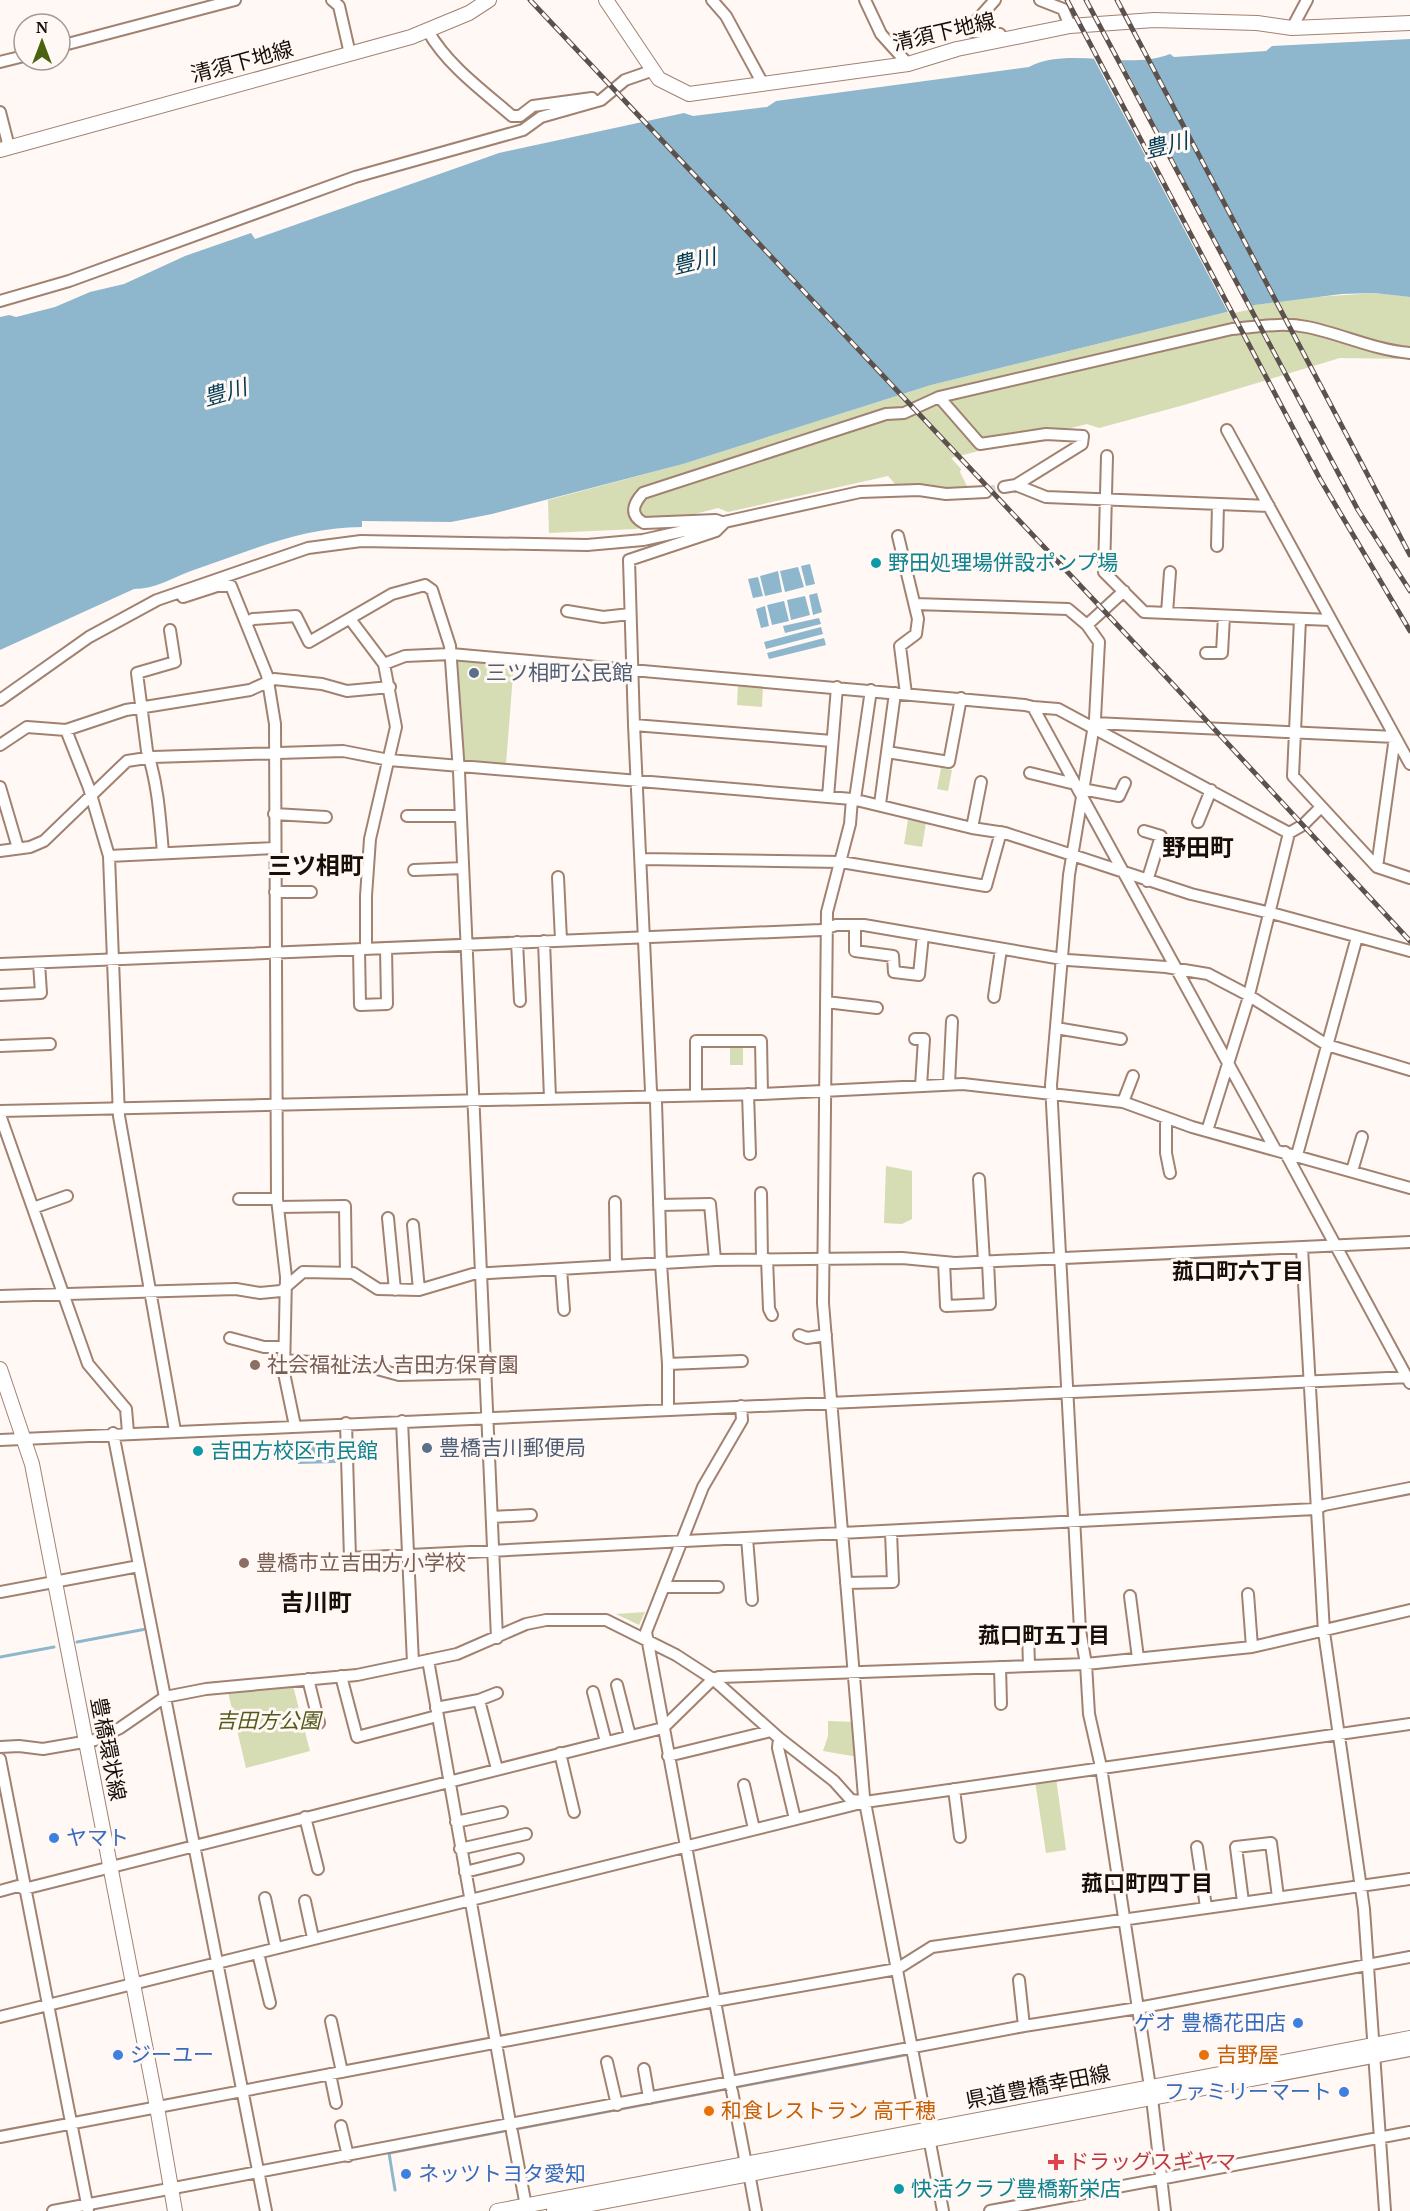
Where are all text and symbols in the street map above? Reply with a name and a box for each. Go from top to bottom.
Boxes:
street label: 清須下地線 [889,6,998,56]
north arrow [12,12,72,72]
text: N [36,16,48,38]
street label: 清須下地線 [187,34,296,88]
water label: 豊川 [1141,125,1193,164]
water label: 豊川 [669,241,721,280]
water label: 豊川 [200,371,252,412]
place label: 野田処理場併設ポンプ場 [888,548,1118,576]
marker: 野田処理場併設ポンプ場 [869,556,883,570]
place label: 三ツ相町公民館 [486,658,633,686]
marker: 三ツ相町公民館 [467,666,481,680]
district label: 野田町 [1162,831,1234,863]
district label: 三ツ相町 [268,849,364,881]
district label: 菰口町六丁目 [1172,1256,1304,1285]
place label: 社会福祉法人吉田方保育園 [267,1350,519,1378]
marker: 社会福祉法人吉田方保育園 [248,1358,262,1372]
place label: 豊橋吉川郵便局 [439,1433,586,1461]
place label: 吉田方校区市民館 [210,1436,378,1464]
marker: 豊橋吉川郵便局 [420,1441,434,1455]
marker: 吉田方校区市民館 [191,1444,205,1458]
place label: 豊橋市立吉田方小学校 [256,1548,466,1576]
marker: 豊橋市立吉田方小学校 [237,1556,251,1570]
district label: 吉川町 [280,1586,352,1618]
district label: 菰口町五丁目 [978,1620,1110,1649]
street label: 豊橋環状線 [85,1695,133,1803]
park label: 吉田方公園 [216,1706,323,1734]
place label: ヤマト [66,1823,129,1851]
marker: ヤマト [47,1831,61,1845]
district label: 菰口町四丁目 [1081,1868,1213,1897]
place label: ゲオ 豊橋花田店 [1134,2008,1286,2036]
marker: ゲオ 豊橋花田店 [1291,2016,1305,2030]
place label: ジーユー [130,2040,214,2068]
place label: 吉野屋 [1216,2040,1279,2068]
marker: ジーユー [111,2048,125,2062]
marker: 吉野屋 [1197,2048,1211,2062]
street label: 県道豊橋幸田線 [963,2058,1113,2114]
place label: ファミリーマート [1164,2077,1332,2105]
marker: ファミリーマート [1337,2085,1351,2099]
place label: 和食レストラン 高千穂 [721,2096,936,2124]
marker: 和食レストラン 高千穂 [702,2104,716,2118]
place label: ドラッグスギヤマ [1068,2147,1236,2175]
marker: ドラッグスギヤマ [1049,2155,1063,2169]
place label: ネッツトヨタ愛知 [418,2159,586,2187]
marker: ネッツトヨタ愛知 [399,2167,413,2181]
place label: 快活クラブ豊橋新栄店 [911,2174,1121,2202]
marker: 快活クラブ豊橋新栄店 [892,2182,906,2196]

